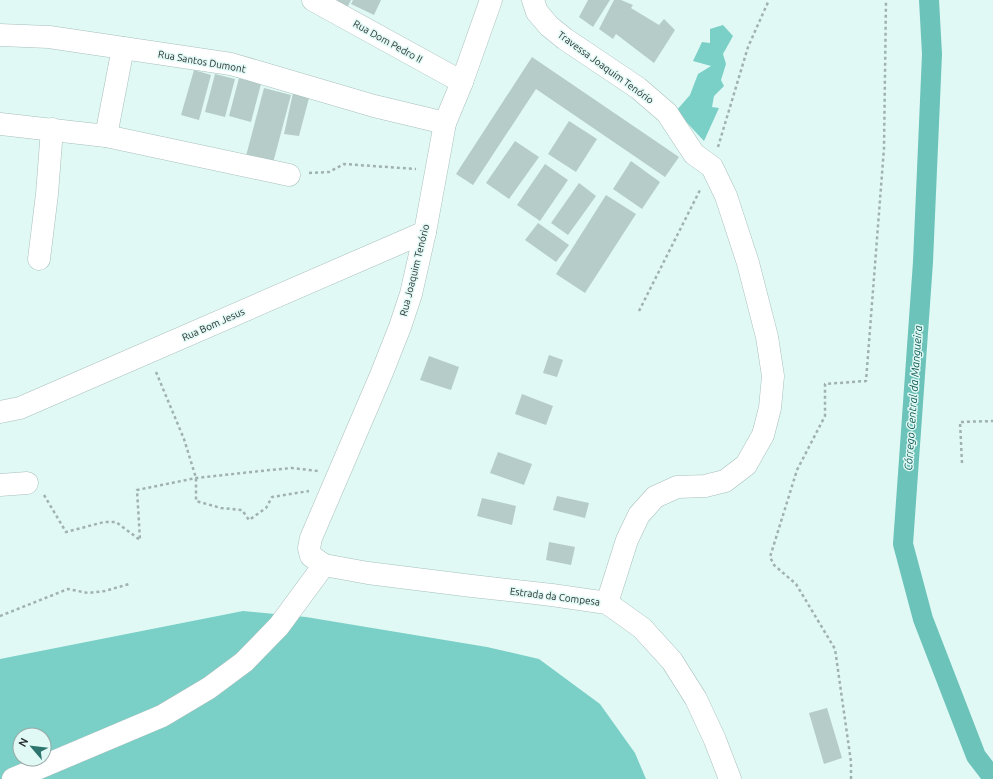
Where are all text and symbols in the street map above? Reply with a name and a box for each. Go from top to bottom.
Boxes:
street label: Rua Dom Pedro II [351,18,424,65]
street label: Travessa Joaquim Tenório [556,29,656,106]
street label: Rua Santos Dumont [157,48,247,75]
street label: Rua Joaquim Tenório [398,223,431,317]
street label: Rua Bom Jesus [180,306,246,343]
water label: Córrego Central da Mangueira [902,325,924,471]
street label: Estrada da Compesa [509,586,601,607]
north arrow [12,727,52,767]
text: N [16,736,30,749]

